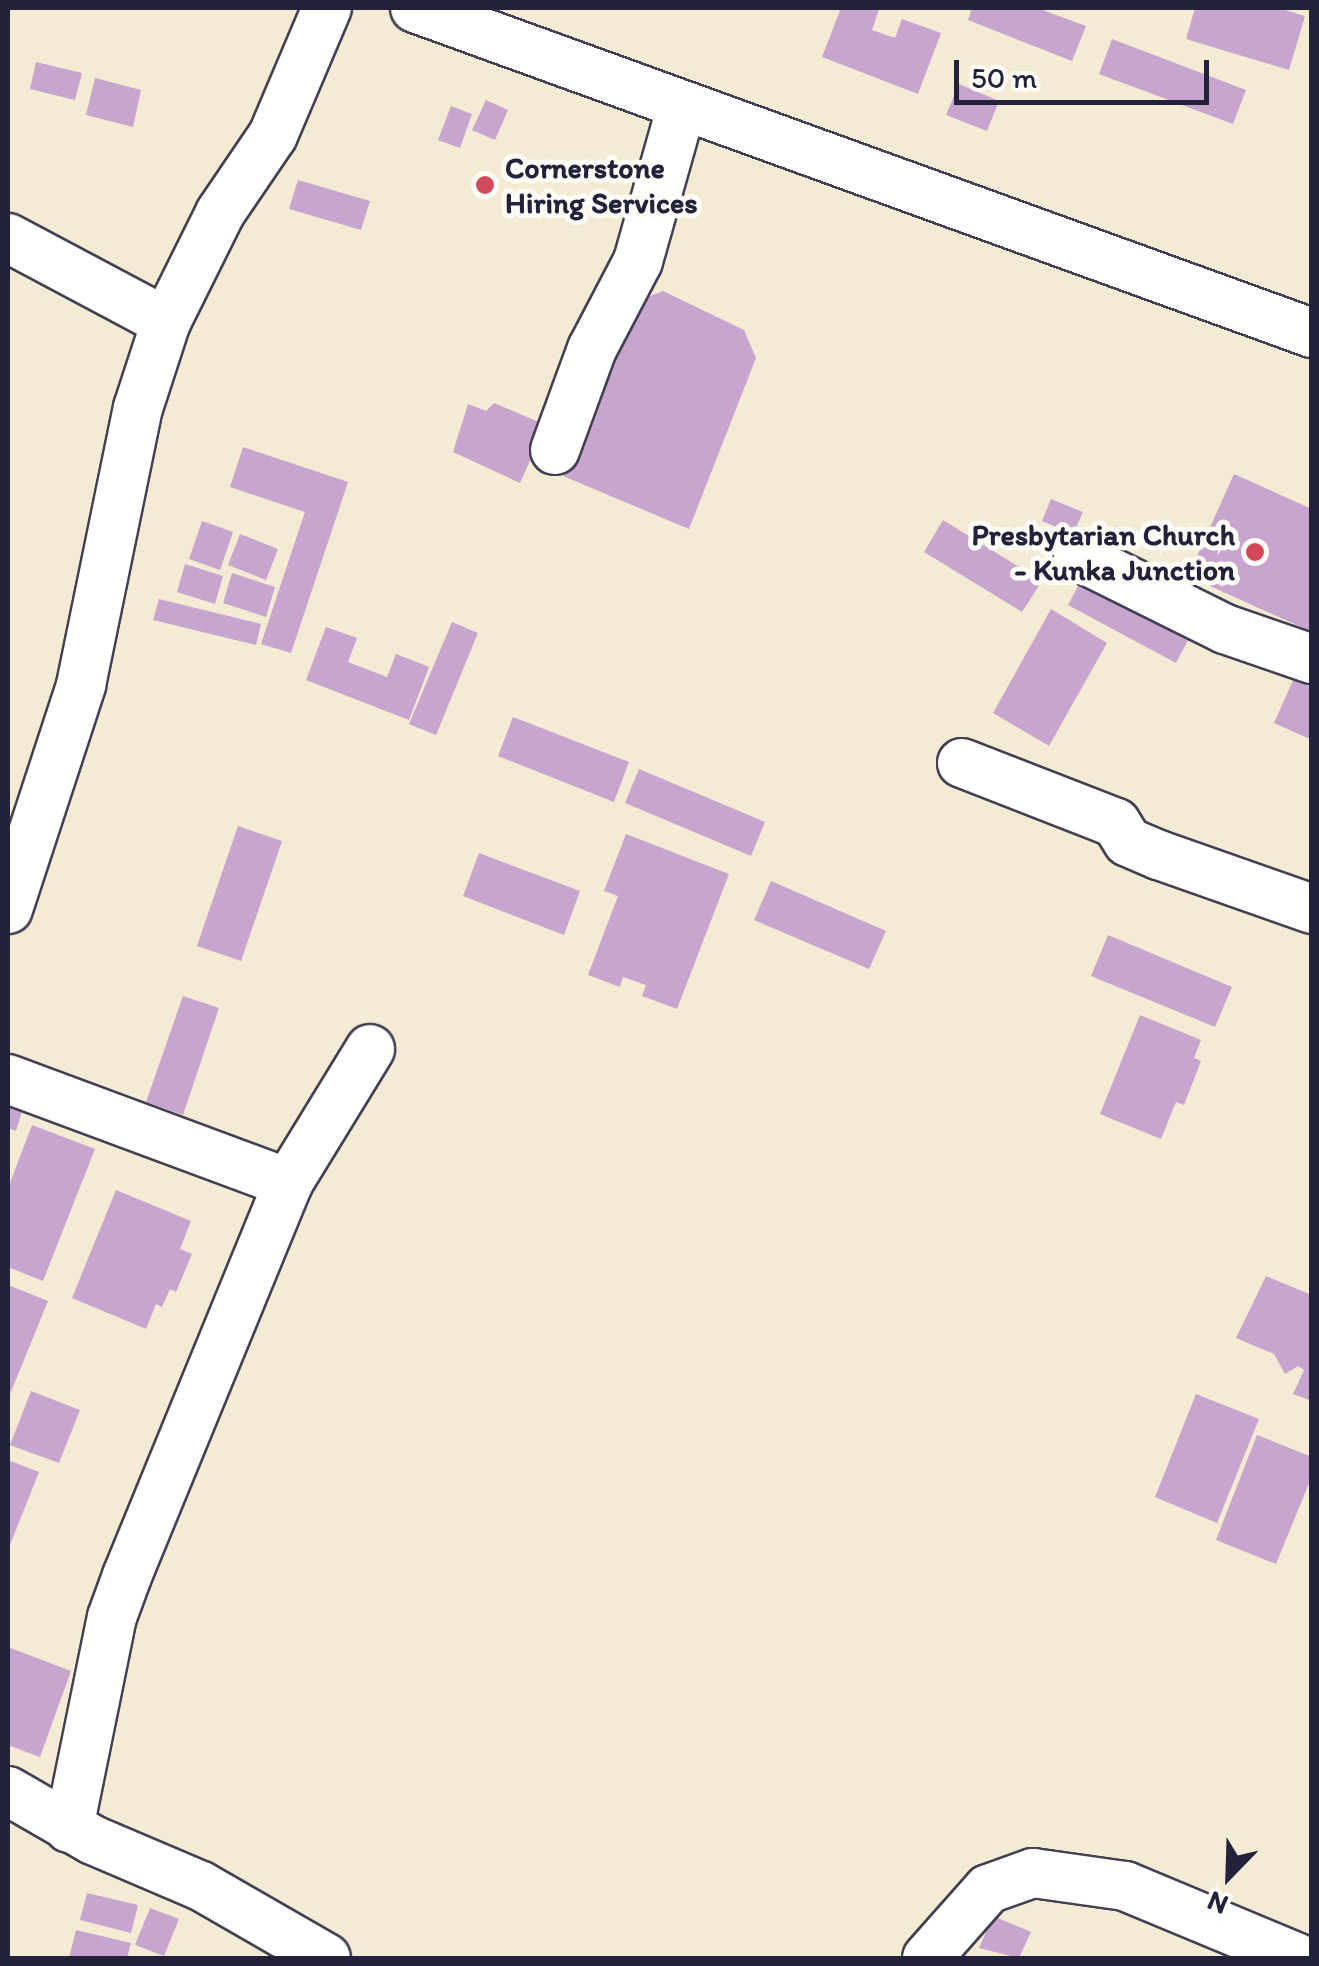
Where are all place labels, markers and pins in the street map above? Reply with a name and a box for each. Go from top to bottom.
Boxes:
place label: Cornerstone Hiring Services [505,150,698,220]
marker: Cornerstone Hiring Services [474,174,496,196]
place label: Presbytarian Church - Kunka Junction [970,517,1235,588]
marker: Presbytarian Church - Kunka Junction [1244,541,1266,563]

